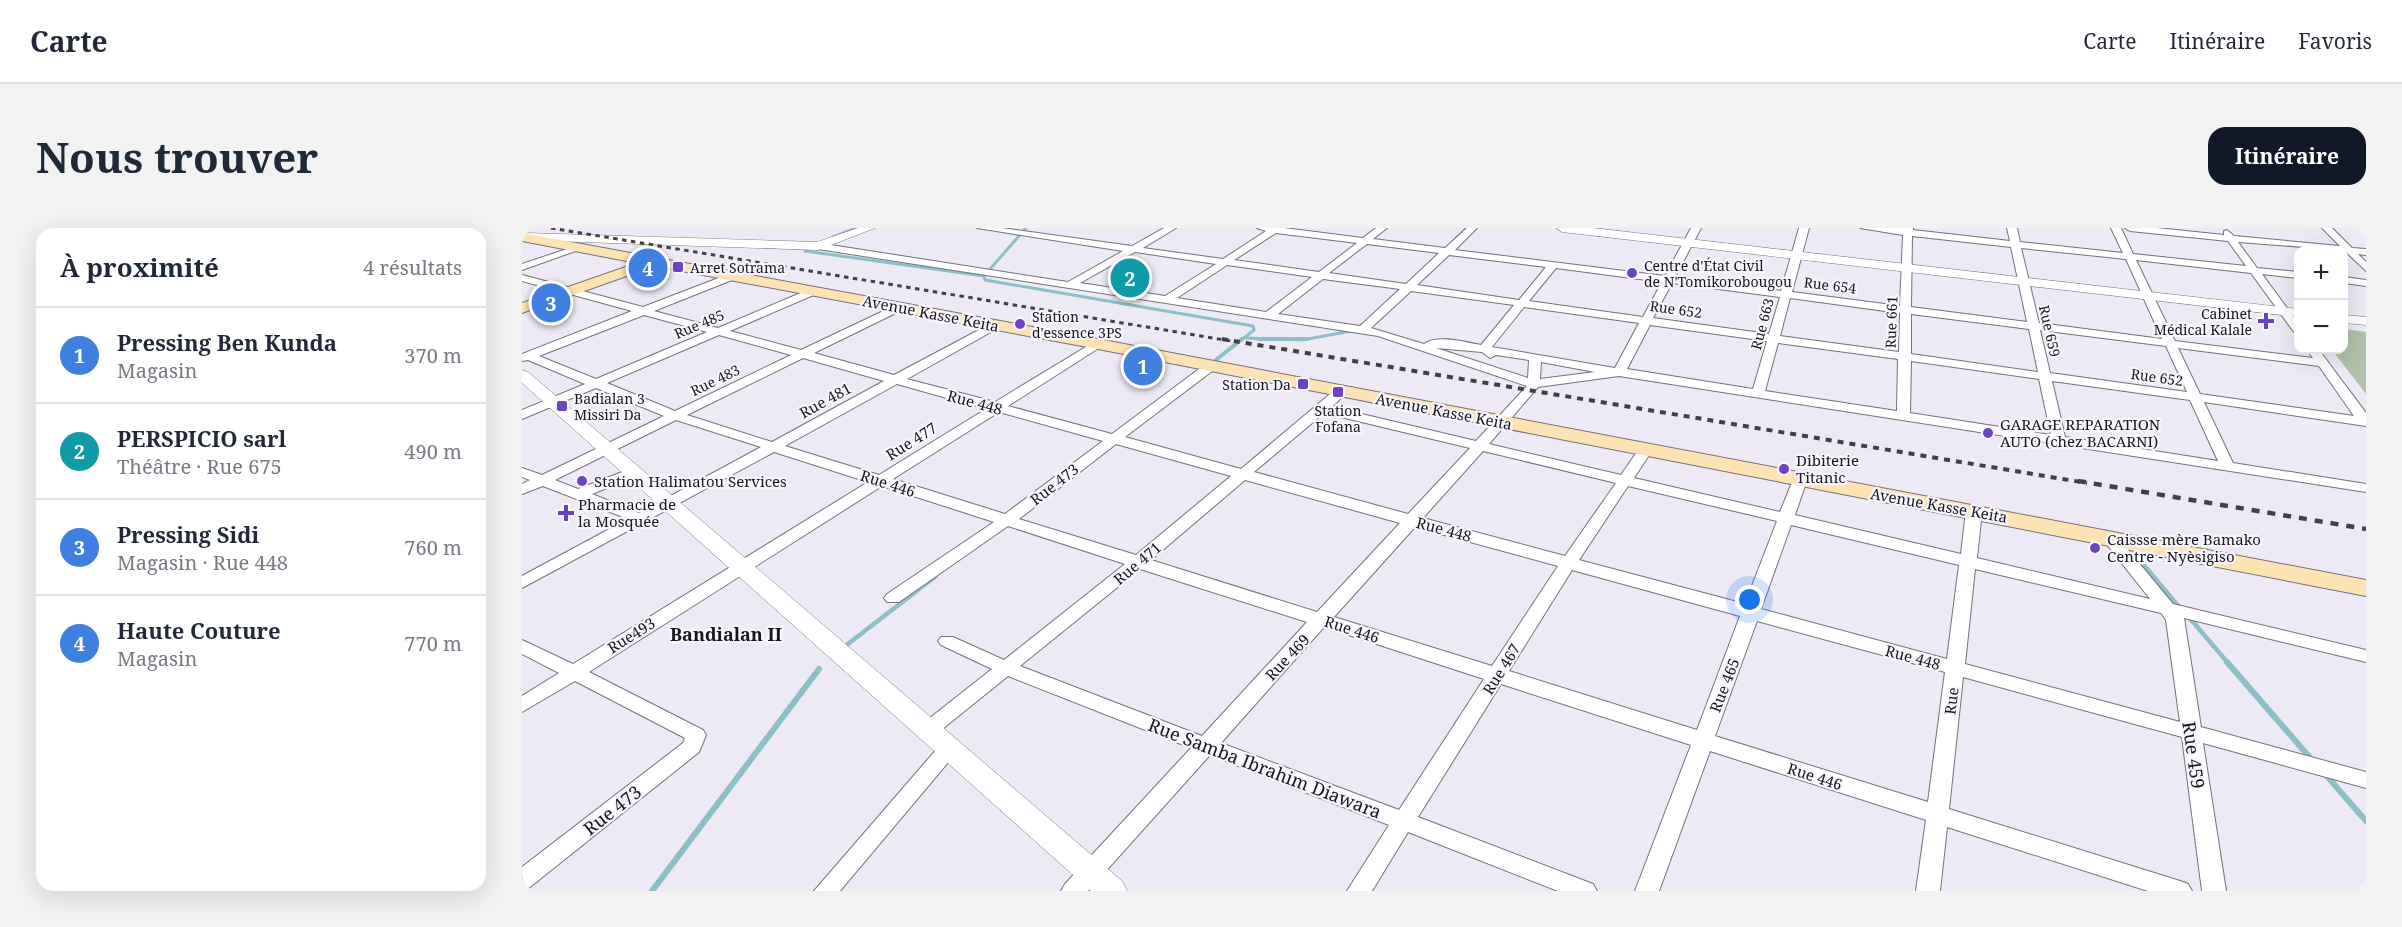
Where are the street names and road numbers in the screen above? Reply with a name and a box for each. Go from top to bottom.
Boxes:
street label: Rue 654 [1803,272,1857,298]
street label: Avenue Kasse Keita [861,290,1001,336]
street label: Rue 661 [1881,295,1901,349]
street label: Rue 652 [1649,296,1703,322]
street label: Rue 663 [1746,296,1778,352]
street label: Rue 659 [2035,303,2065,359]
street label: Rue 485 [671,305,727,343]
street label: Rue 483 [687,360,743,400]
street label: Rue 652 [2130,364,2184,390]
street label: Rue 481 [795,378,855,422]
street label: Rue 448 [945,385,1005,419]
street label: Avenue Kasse Keita [1374,388,1514,434]
street label: Rue 477 [882,418,940,464]
street label: Rue 473 [1026,459,1082,509]
street label: Rue 446 [858,465,918,501]
street label: Avenue Kasse Keita [1869,483,2009,527]
street label: Rue 448 [1414,512,1474,546]
street label: Rue 471 [1109,537,1165,589]
street label: Rue 446 [1322,611,1382,647]
street label: Rue493 [603,613,659,657]
street label: Rue 469 [1260,630,1314,684]
street label: Rue 467 [1478,640,1524,698]
street label: Rue 448 [1883,640,1943,674]
street label: Rue 465 [1705,655,1743,715]
street label: Rue [1939,686,1963,716]
street label: Rue Samba Ibrahim Diawara [1145,712,1385,824]
street label: Rue 459 [2177,720,2211,790]
street label: Rue 446 [1785,758,1845,794]
street label: Rue 473 [578,780,646,840]

